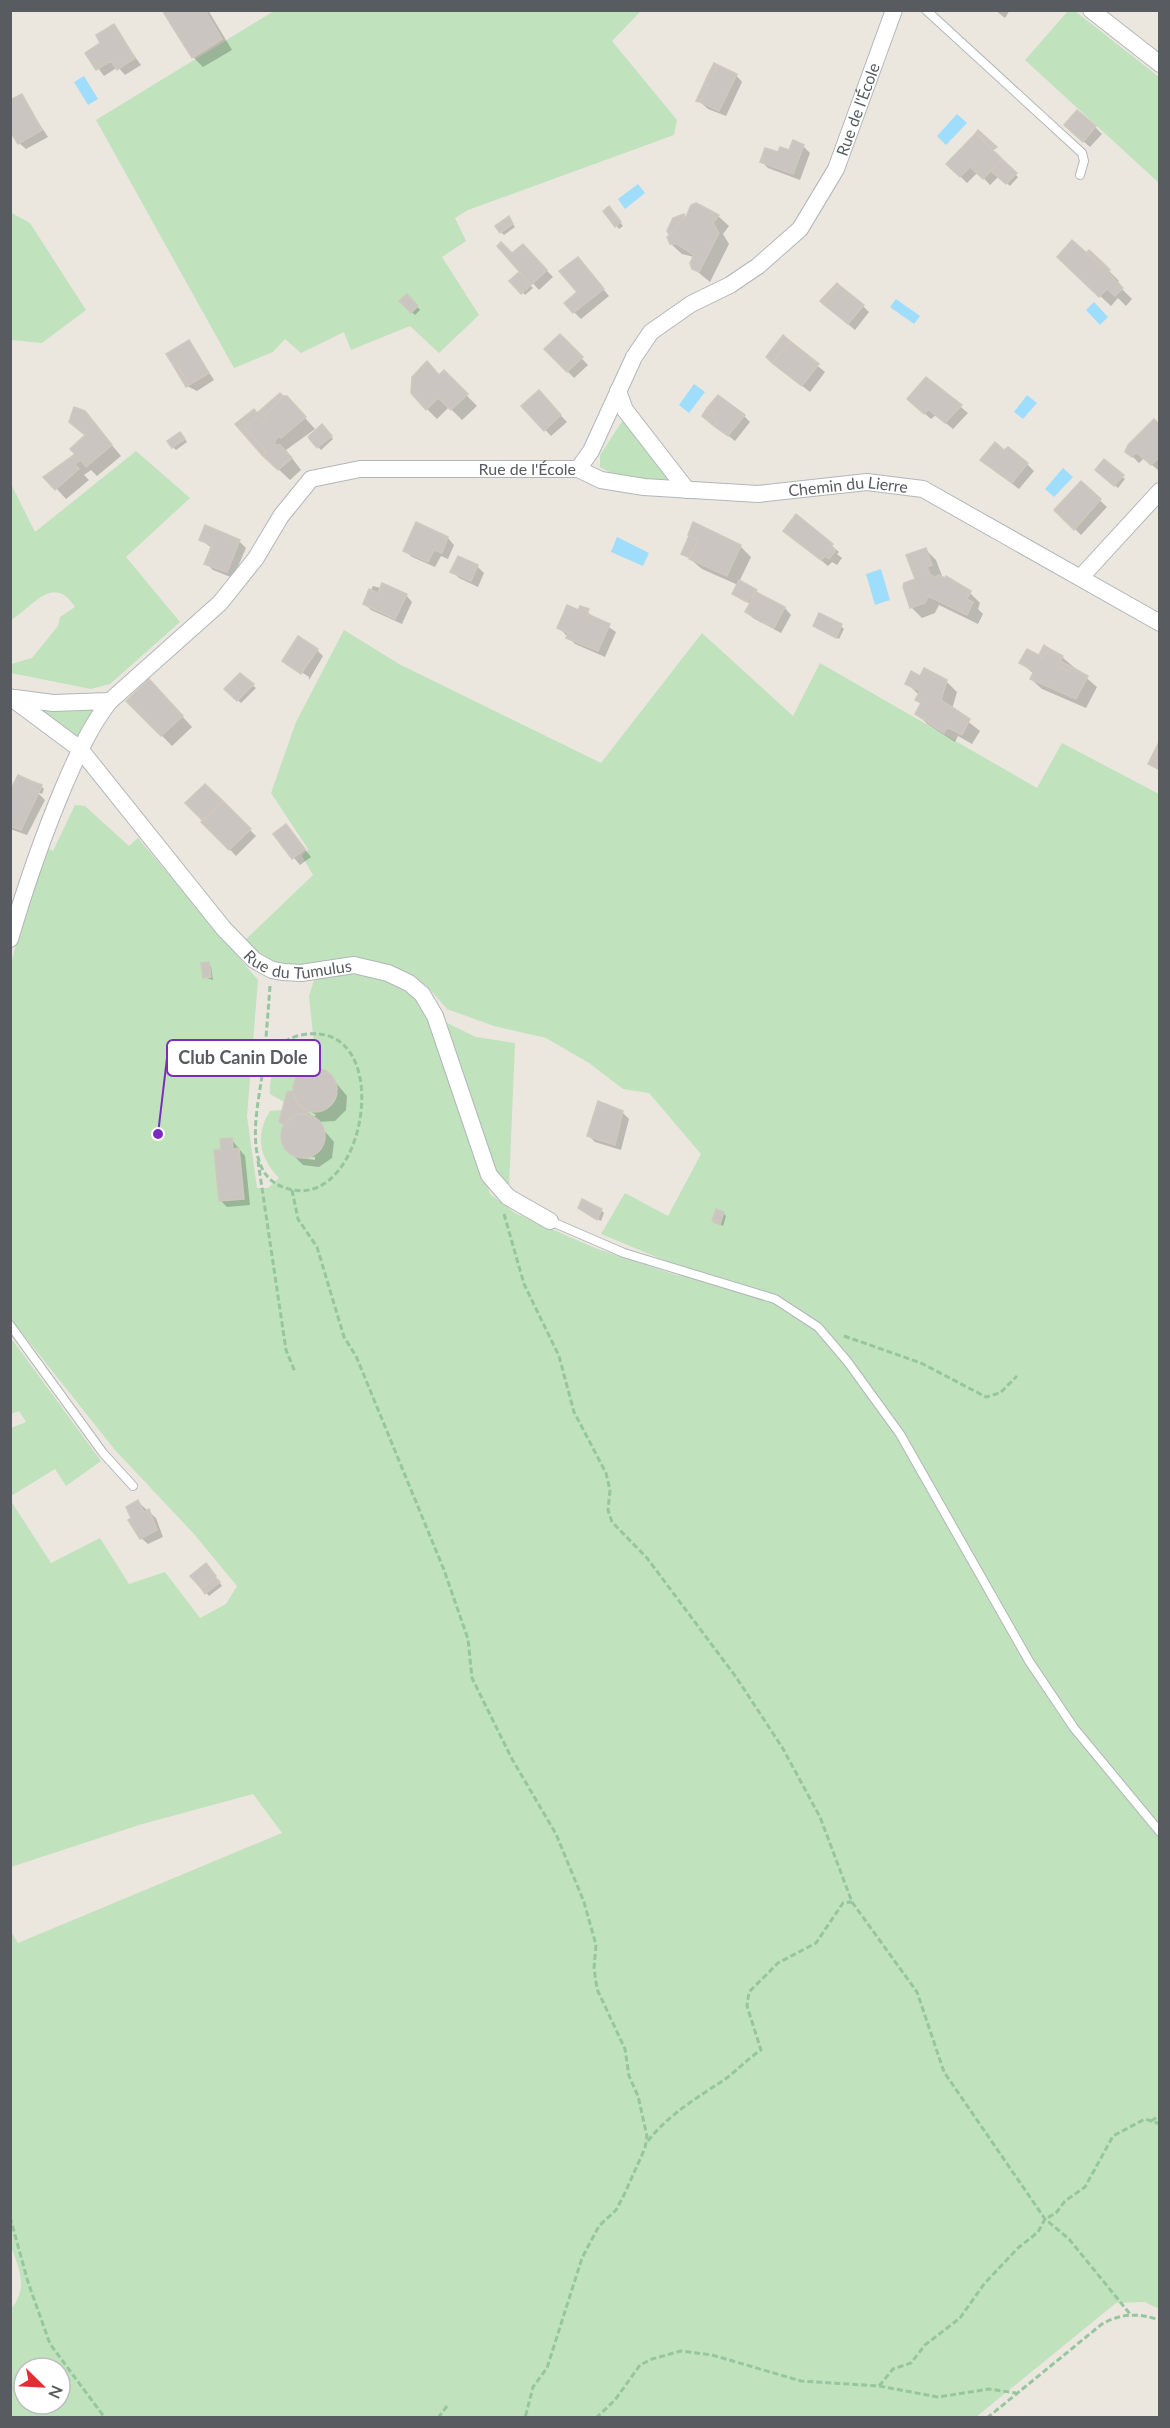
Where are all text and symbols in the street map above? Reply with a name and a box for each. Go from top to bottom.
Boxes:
street label: Rue de l'École [832,60,883,158]
street label: Rue de l'École [479,459,576,478]
street label: Chemin du Lierre [787,472,909,500]
street label: Rue du Tumulus [240,946,353,982]
callout: Club Canin Dole [167,1040,320,1076]
text: Club Canin Dole [178,1046,308,1068]
north arrow [12,2356,72,2416]
text: N [45,2383,67,2402]

